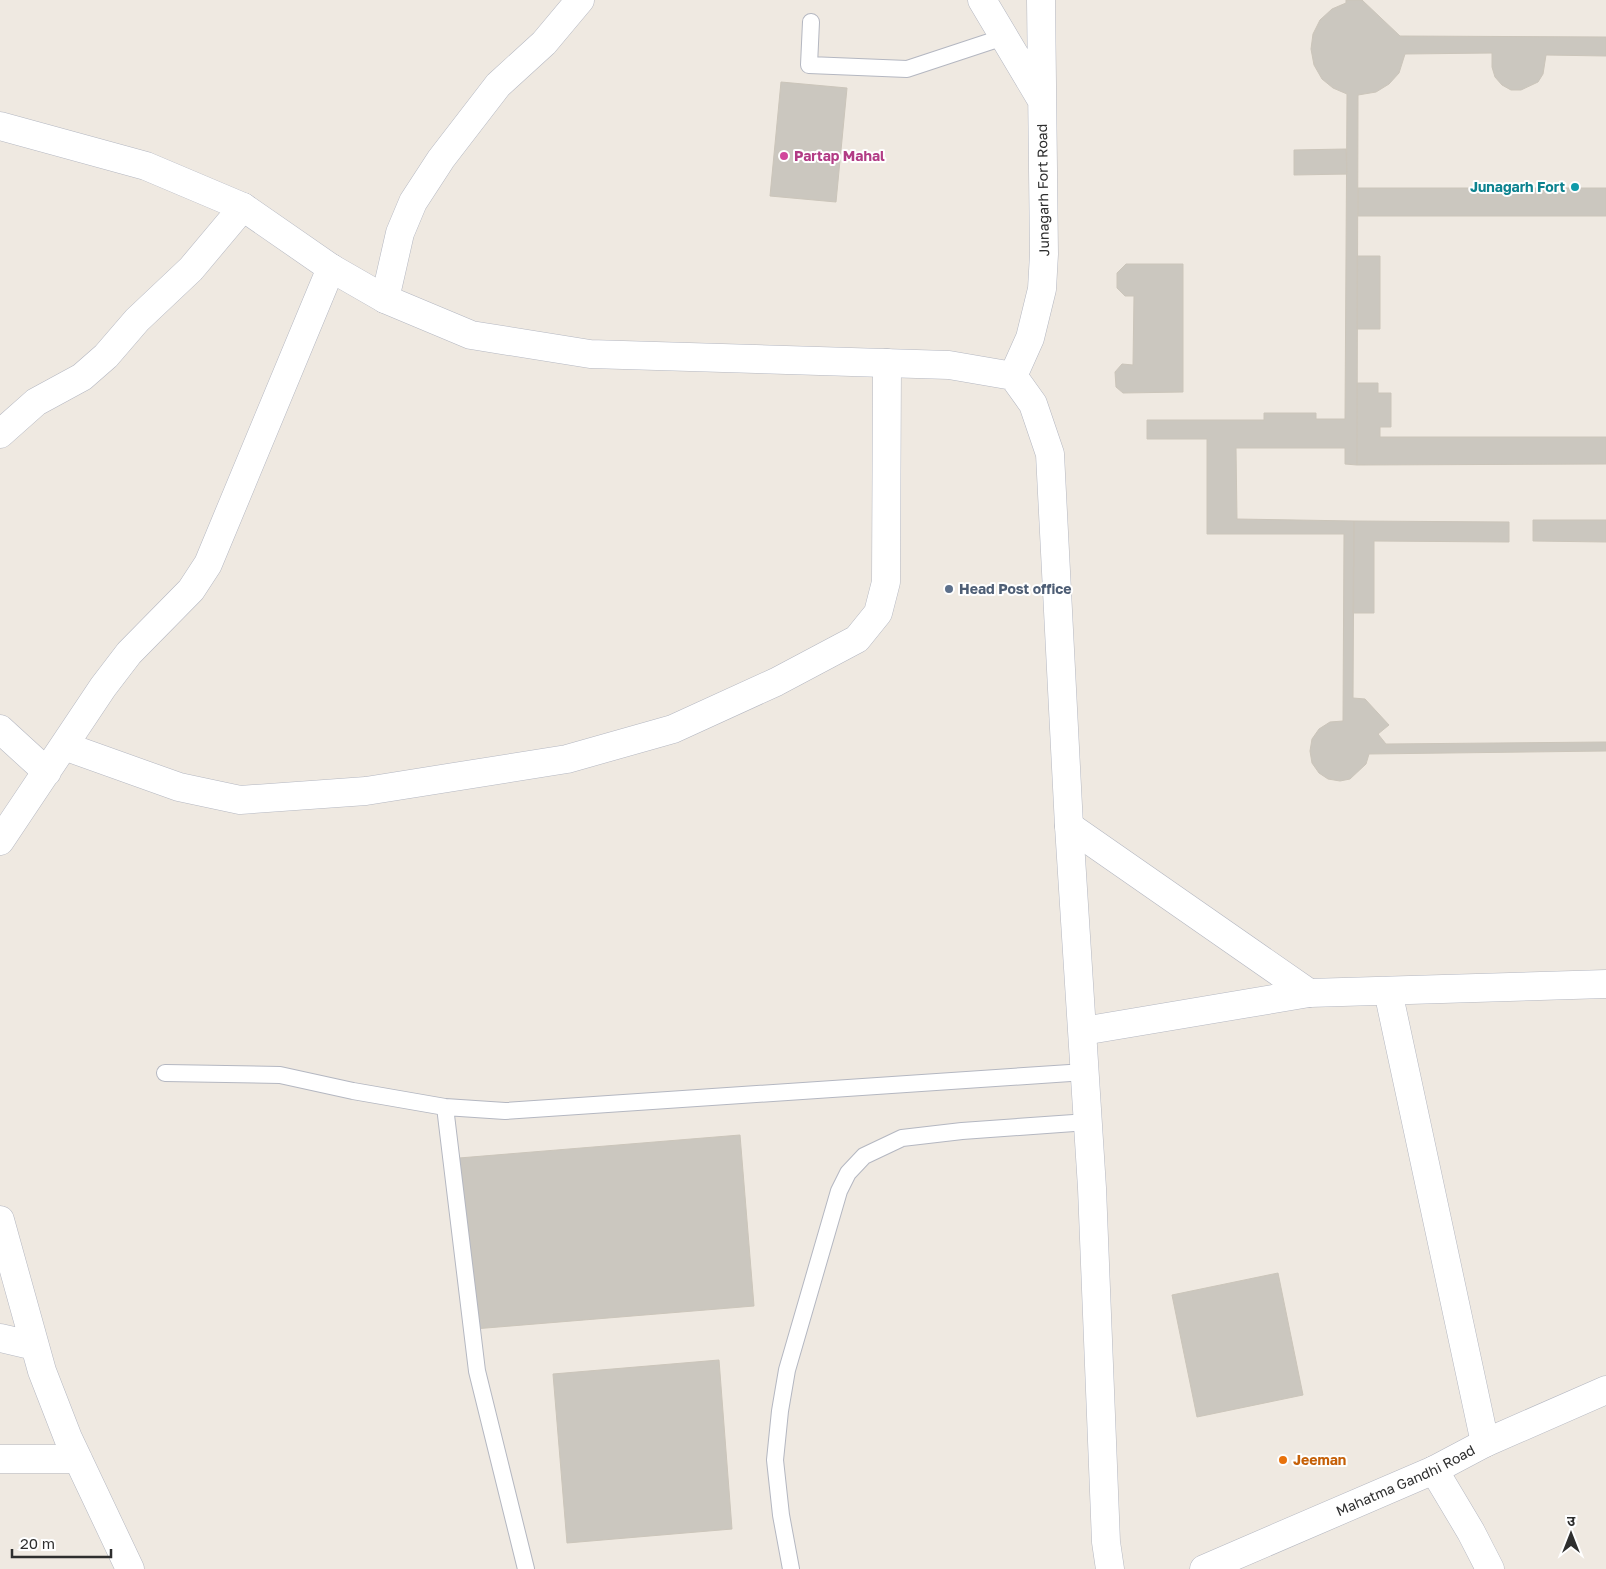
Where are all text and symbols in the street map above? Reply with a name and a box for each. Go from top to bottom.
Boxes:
street label: Junagarh Fort Road [1033,124,1052,256]
place label: Partap Mahal [794,147,885,164]
marker: Partap Mahal [778,150,790,162]
place label: Junagarh Fort [1470,178,1565,195]
marker: Junagarh Fort [1569,181,1581,193]
place label: Head Post office [959,580,1072,597]
marker: Head Post office [943,583,955,595]
street label: Mahatma Gandhi Road [1333,1441,1478,1519]
place label: Jeeman [1293,1451,1346,1468]
marker: Jeeman [1277,1454,1289,1466]
north arrow [1546,1509,1596,1559]
text: उ [1567,1512,1576,1529]
scale bar [12,1526,111,1558]
text: 20 m [20,1534,55,1552]

